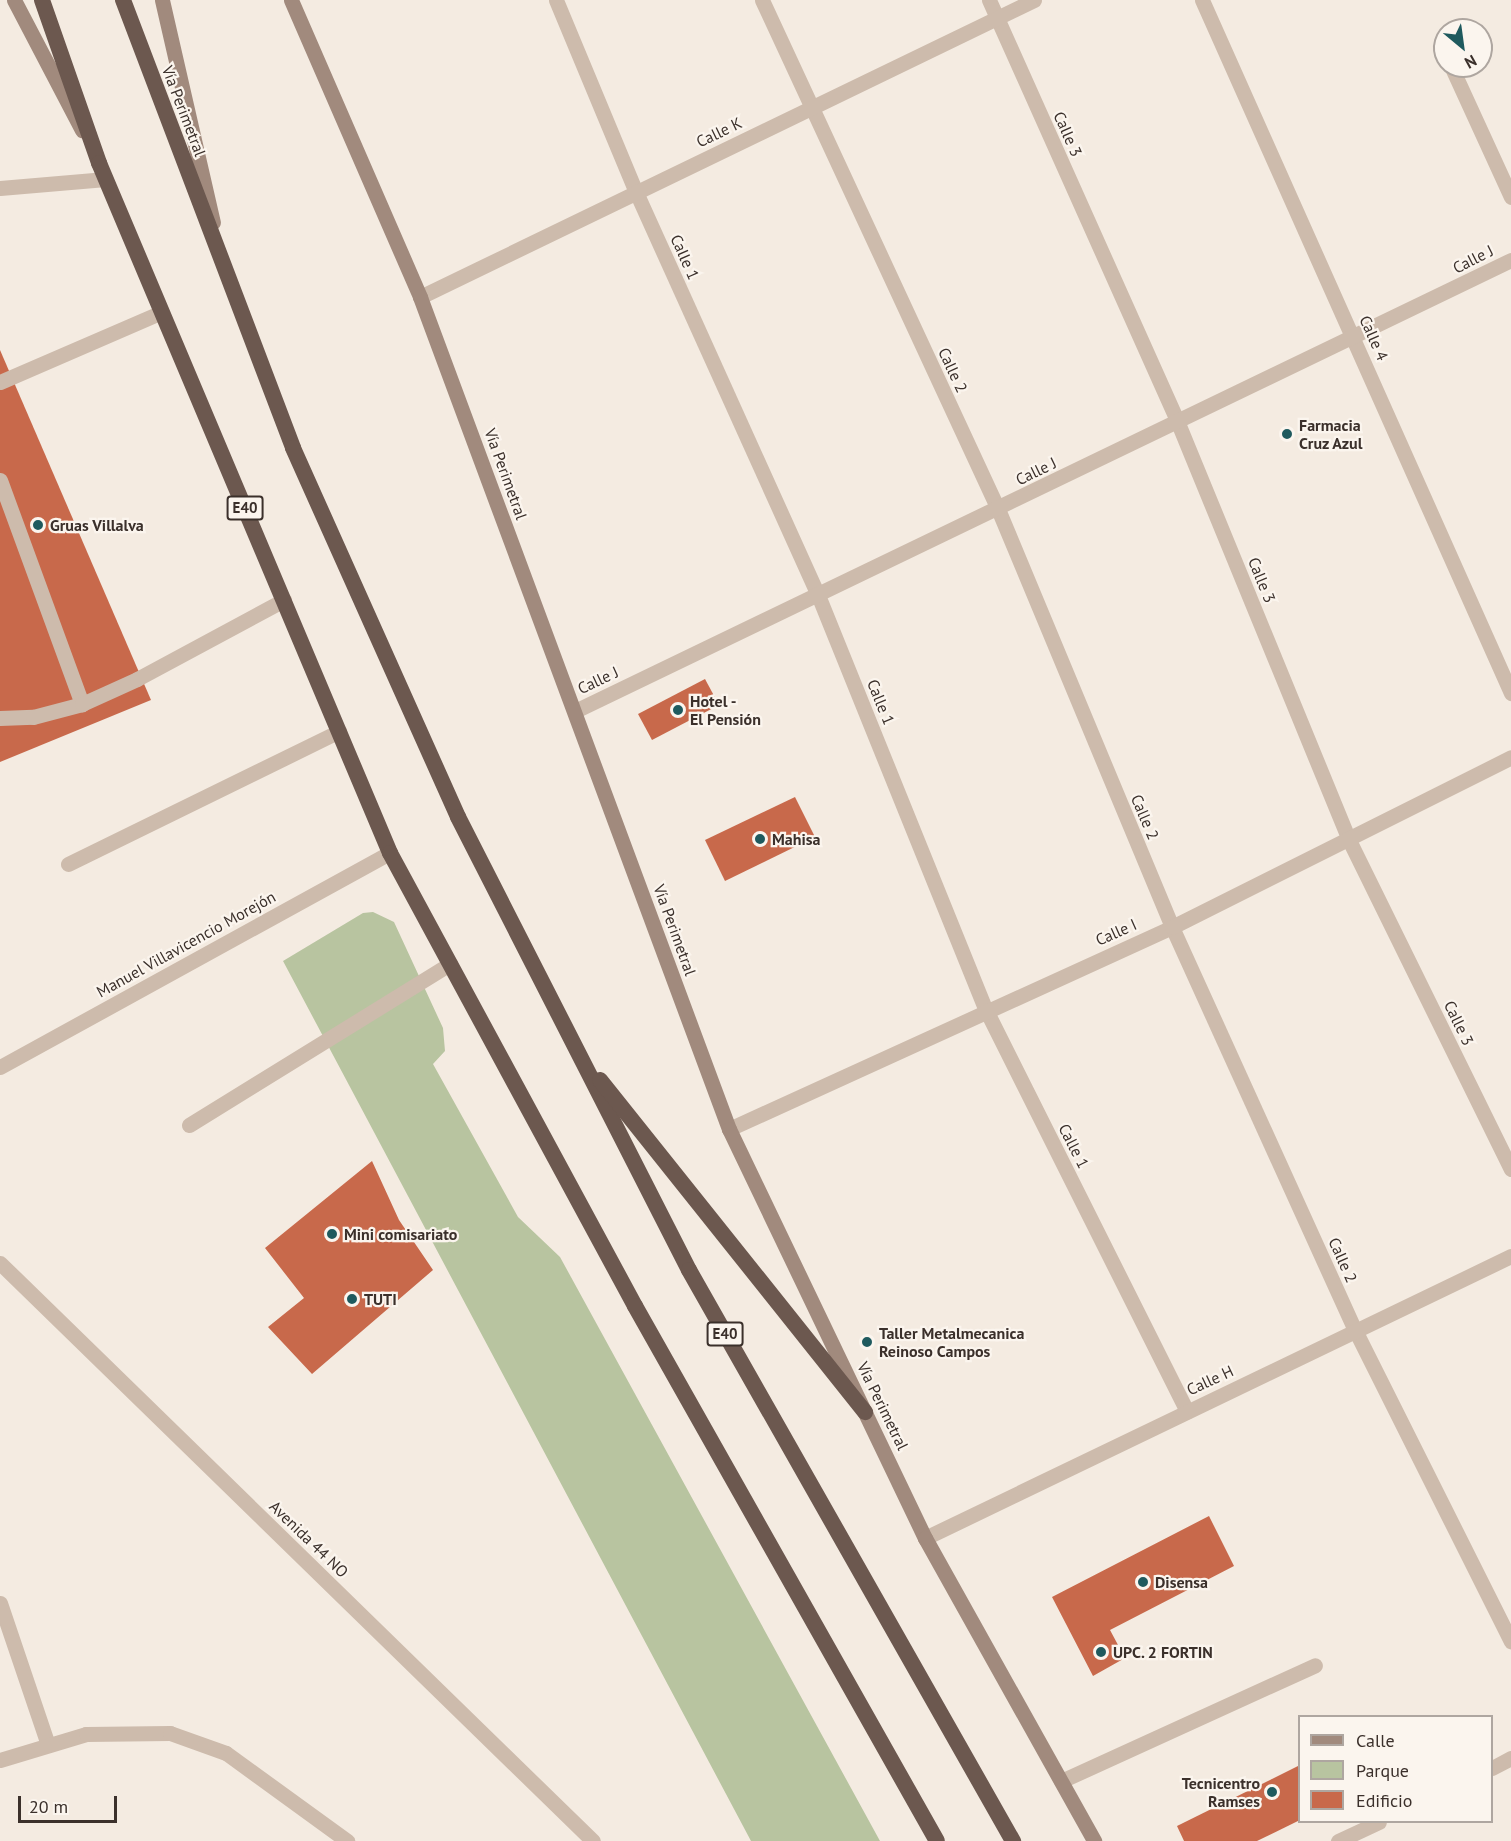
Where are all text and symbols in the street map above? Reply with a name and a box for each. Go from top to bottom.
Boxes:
north arrow [1433,18,1493,78]
text: N [1461,51,1480,73]
street label: Vía Perimetral [158,63,210,159]
street label: Calle 3 [1050,109,1086,159]
street label: Calle K [693,113,745,151]
street label: Calle 1 [667,232,703,282]
street label: Calle J [1449,241,1497,277]
street label: Calle 4 [1356,313,1392,363]
street label: Calle 2 [934,345,972,395]
place label: Farmacia Cruz Azul [1299,415,1364,453]
street label: Vía Perimetral [481,426,531,522]
marker: Farmacia Cruz Azul [1280,427,1294,441]
street label: Calle J [1012,453,1060,489]
road number: E40 [226,496,264,520]
place label: Gruas Villalva [50,515,144,535]
marker: Gruas Villalva [31,518,45,532]
street label: Calle 3 [1244,554,1280,606]
street label: Calle J [574,662,622,698]
street label: Calle 1 [863,676,899,728]
place label: Hotel - El Pensión [690,691,761,729]
marker: Hotel - El Pensión [671,703,685,717]
street label: Calle 2 [1127,791,1163,843]
place label: Mahisa [772,829,820,849]
marker: Mahisa [753,832,767,846]
street label: Vía Perimetral [650,882,700,978]
street label: Manuel Villavicencio Morejón [93,887,279,1001]
street label: Calle I [1092,914,1140,950]
street label: Calle 3 [1440,998,1478,1048]
street label: Calle 1 [1055,1121,1093,1171]
place label: Mini comisariato [344,1224,457,1244]
marker: Mini comisariato [325,1227,339,1241]
street label: Calle 2 [1325,1235,1361,1285]
place label: TUTI [364,1289,397,1309]
marker: TUTI [345,1292,359,1306]
road number: E40 [706,1322,744,1346]
place label: Taller Metalmecanica Reinoso Campos [879,1323,1024,1361]
marker: Taller Metalmecanica Reinoso Campos [860,1335,874,1349]
street label: Vía Perimetral [853,1359,913,1453]
street label: Calle H [1184,1361,1236,1399]
street label: Avenida 44 NO [266,1497,352,1581]
place label: Disensa [1155,1572,1208,1592]
marker: Disensa [1136,1575,1150,1589]
place label: UPC. 2 FORTIN [1113,1642,1214,1662]
marker: UPC. 2 FORTIN [1094,1645,1108,1659]
legend [1298,1715,1493,1823]
text: Calle [1356,1729,1395,1752]
text: Parque [1356,1759,1409,1782]
place label: Tecnicentro Ramses [1182,1773,1260,1811]
scale bar [21,1784,120,1822]
marker: Tecnicentro Ramses [1265,1785,1279,1799]
text: Edificio [1356,1789,1412,1812]
text: 20 m [29,1795,68,1818]

